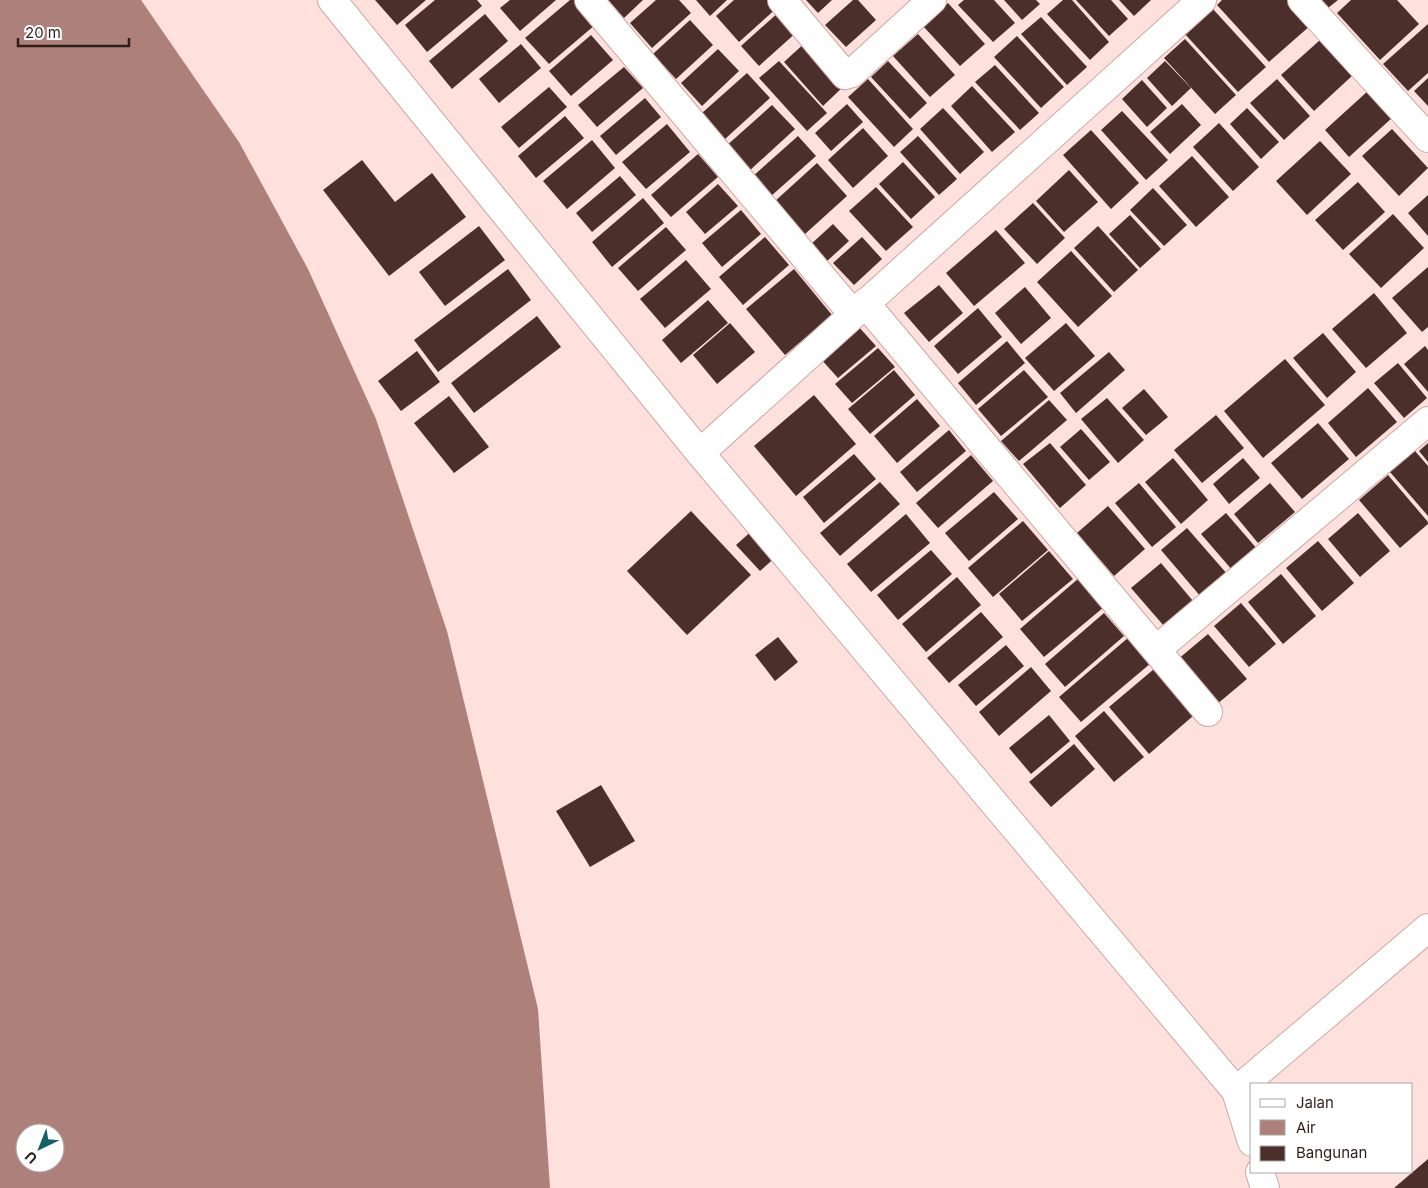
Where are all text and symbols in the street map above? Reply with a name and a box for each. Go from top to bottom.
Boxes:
scale bar [18,15,129,47]
text: 20 m [25,23,61,42]
legend [1250,1083,1413,1173]
text: Jalan [1296,1093,1334,1112]
text: Air [1296,1118,1316,1137]
north arrow [15,1123,65,1173]
text: Bangunan [1296,1143,1367,1162]
text: U [21,1148,40,1168]

